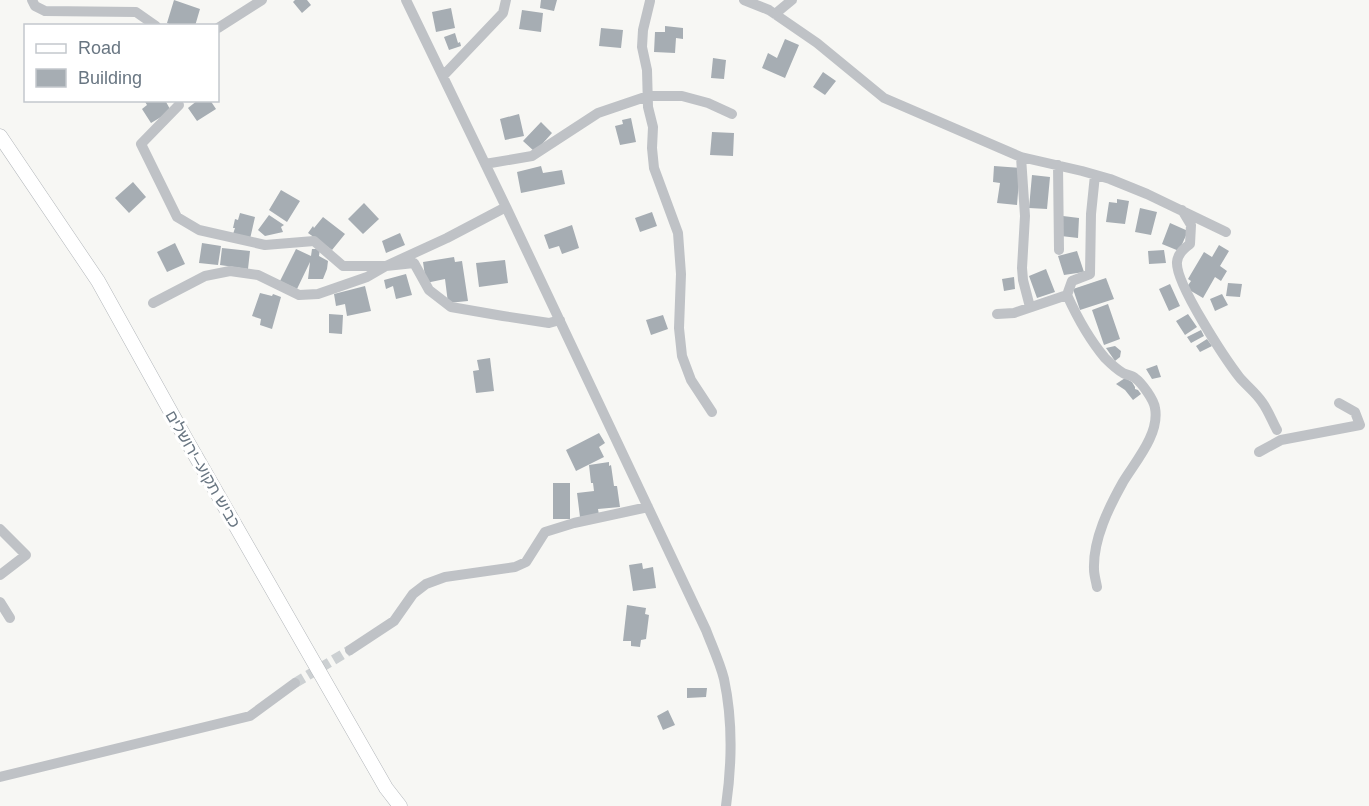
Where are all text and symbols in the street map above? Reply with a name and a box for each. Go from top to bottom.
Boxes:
legend [24,24,219,102]
text: Road [78,38,121,58]
text: Building [78,68,142,88]
street label: כביש תקוע–ירושלים [163,407,243,531]

